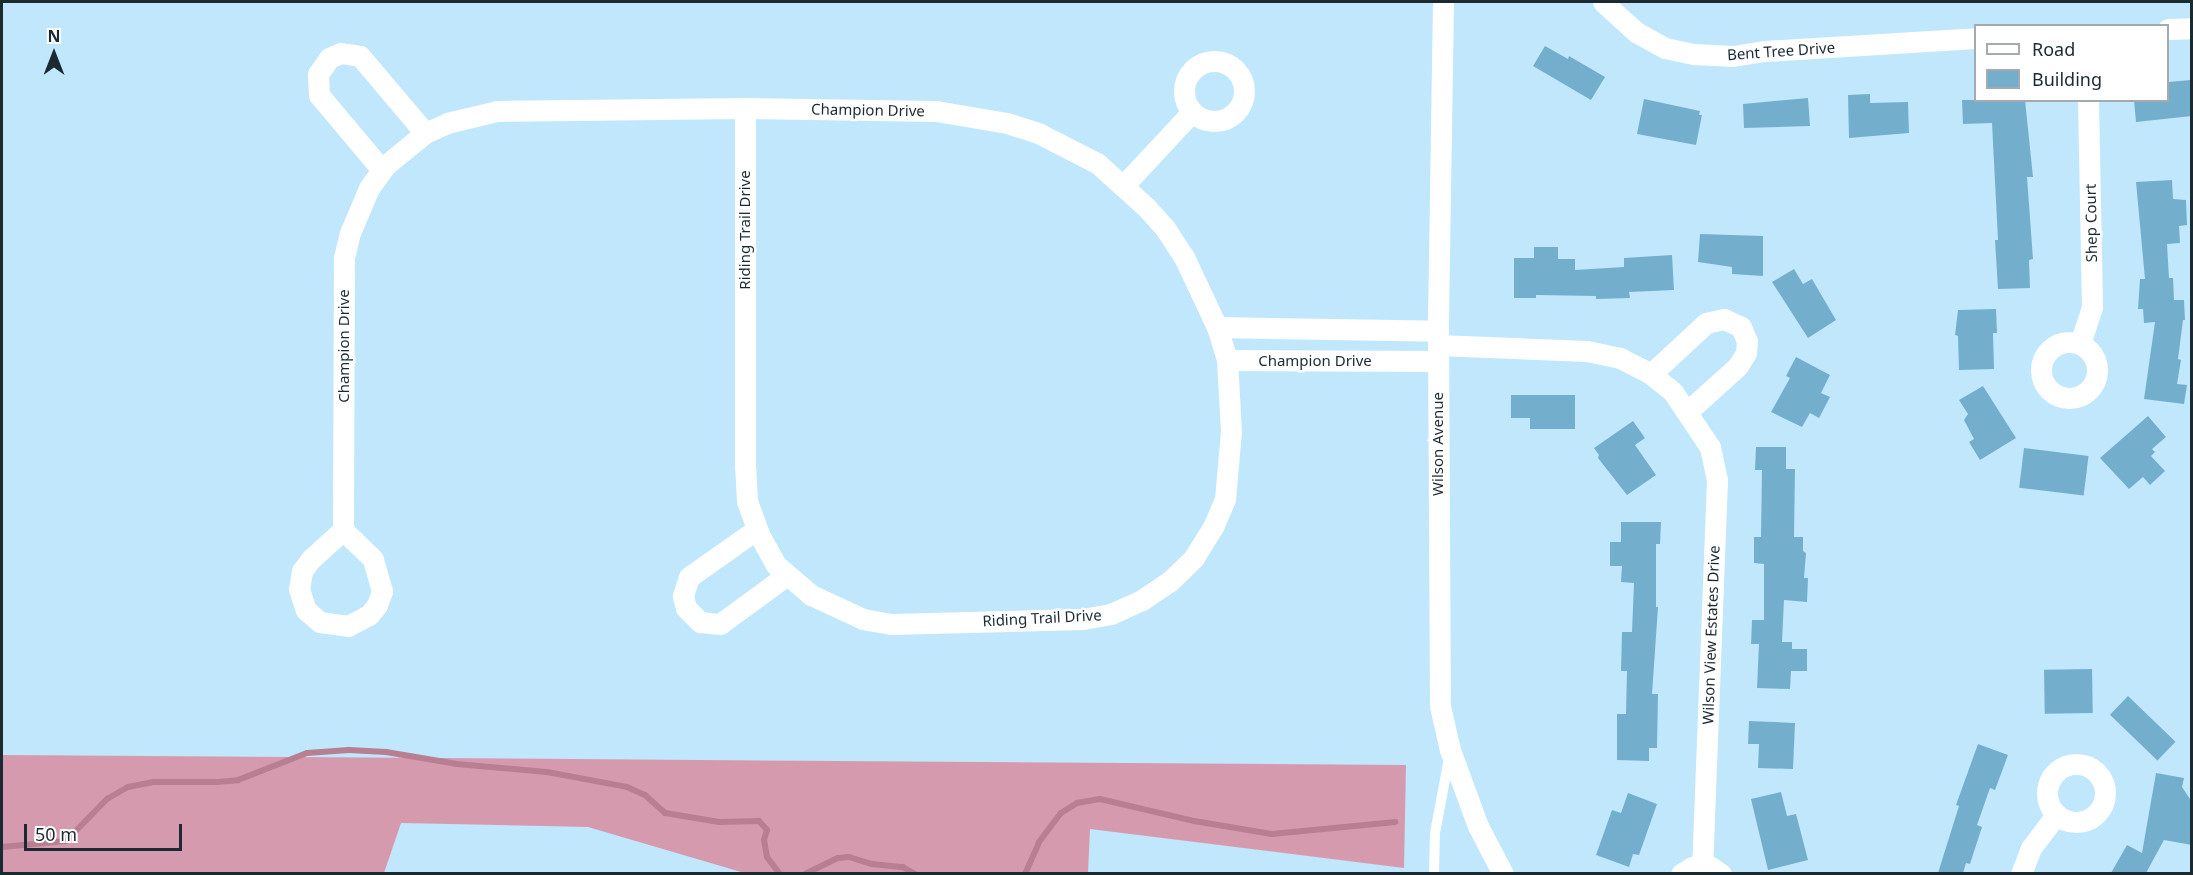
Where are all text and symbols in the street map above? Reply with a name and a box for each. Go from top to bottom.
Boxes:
north arrow [24,24,84,84]
legend [1974,24,2169,102]
text: N [47,25,61,47]
text: Road [2032,37,2075,61]
street label: Bent Tree Drive [1726,38,1836,64]
text: Building [2032,67,2102,91]
street label: Champion Drive [811,100,925,120]
street label: Riding Trail Drive [736,170,754,290]
street label: Shep Court [2081,184,2101,262]
street label: Champion Drive [335,289,353,403]
street label: Champion Drive [1258,352,1372,370]
street label: Wilson Avenue [1429,392,1447,496]
street label: Wilson View Estates Drive [1699,545,1723,725]
street label: Riding Trail Drive [982,606,1102,630]
scale bar [27,812,184,850]
text: 50 m [35,822,77,846]

